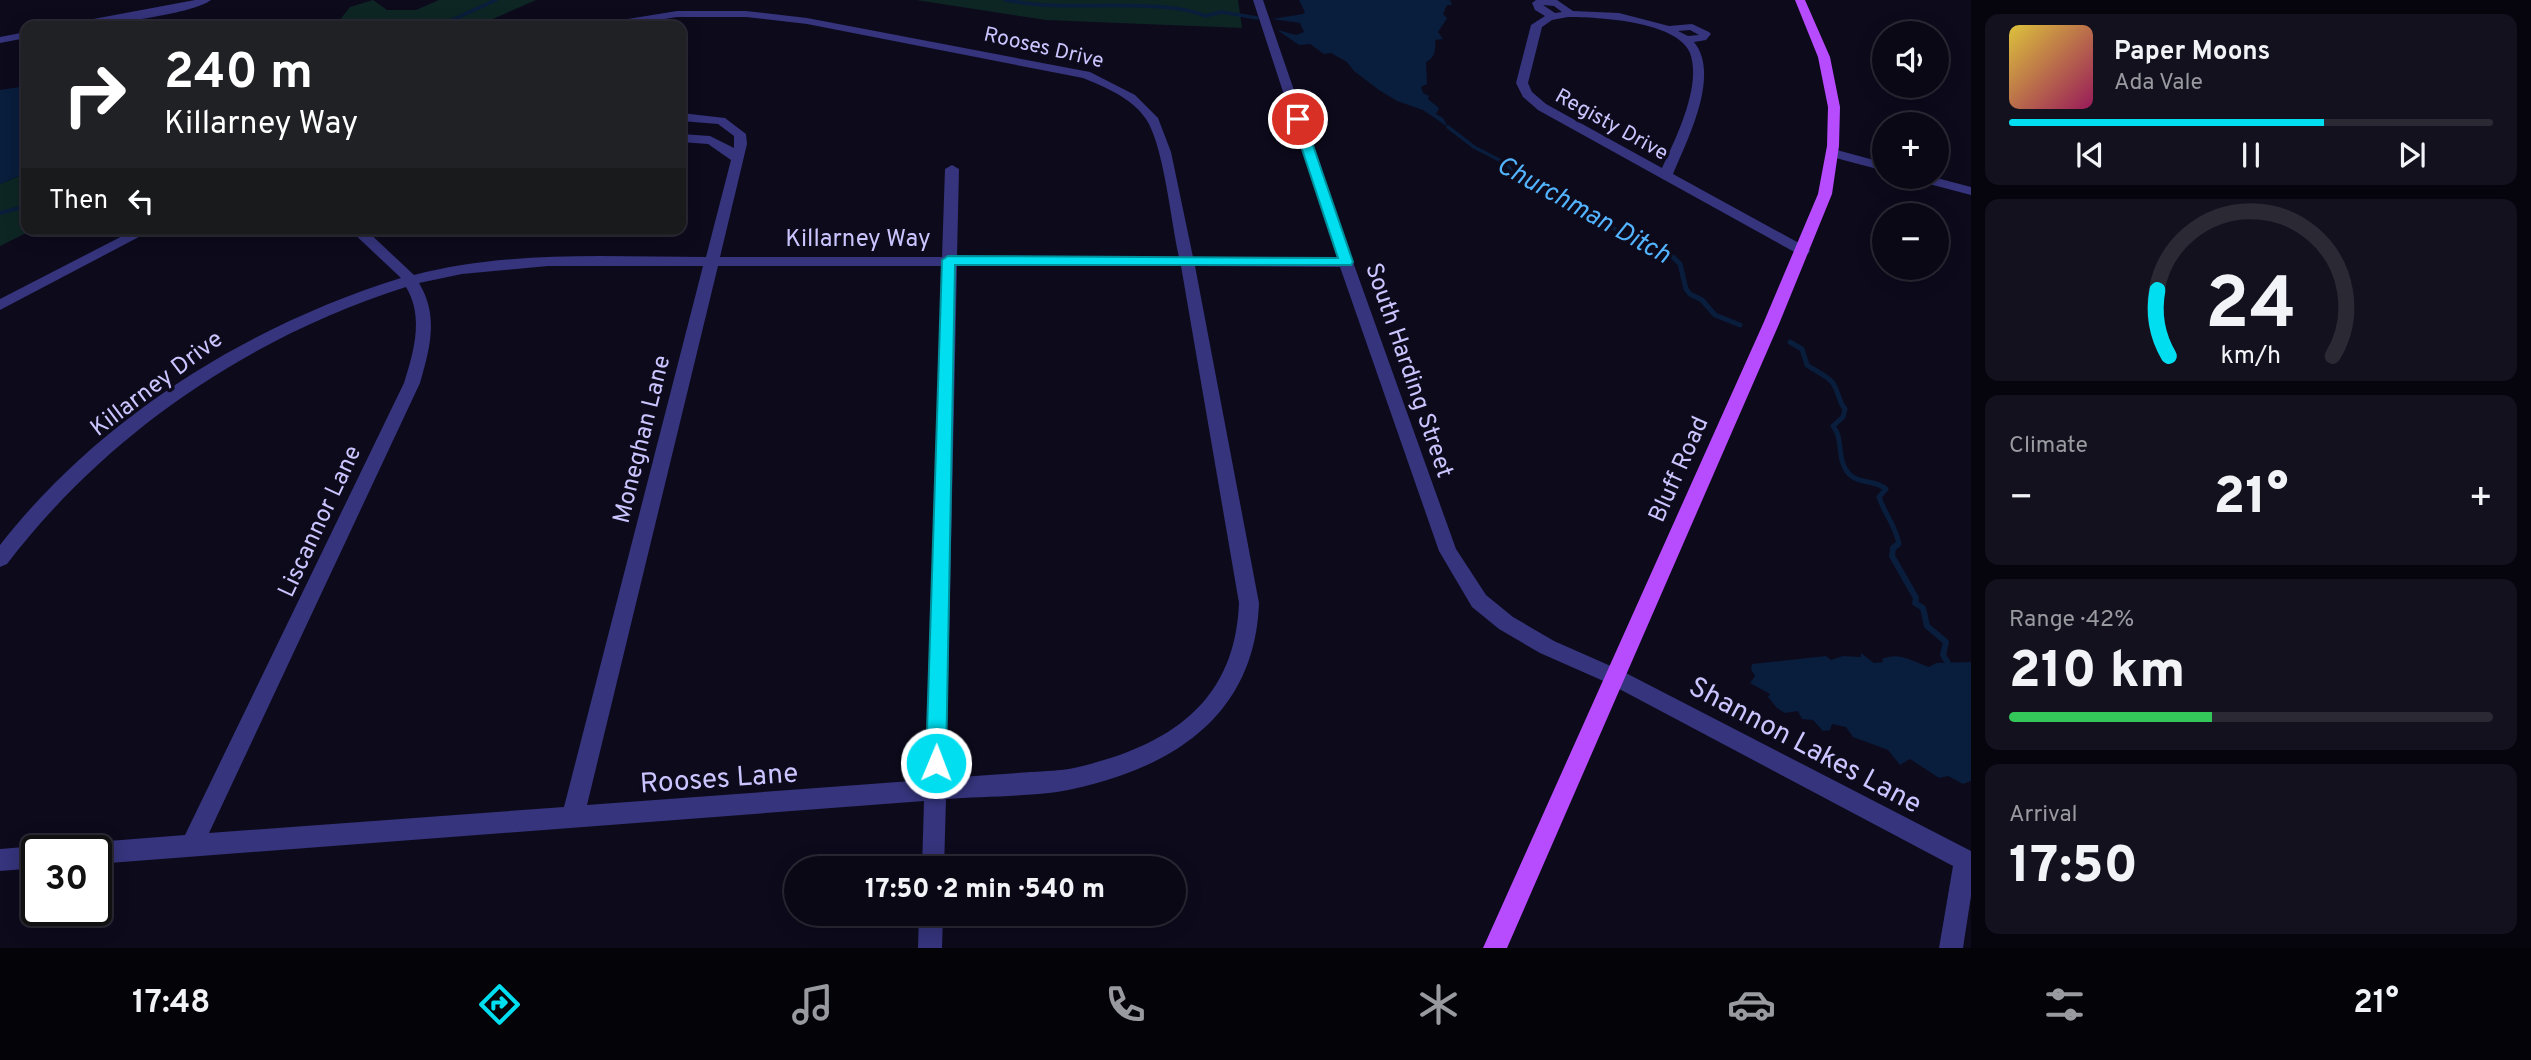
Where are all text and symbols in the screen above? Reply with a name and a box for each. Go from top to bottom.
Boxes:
map controls [1872,21,1949,280]
button: sound [1872,21,1949,98]
street label: Rooses Drive [981,22,1106,75]
text: Paper Moons [2114,36,2270,69]
text: 240 m [164,44,313,106]
icon: right [49,49,140,140]
text: Ada Vale [2114,69,2203,98]
street label: Registy Drive [1550,83,1673,167]
pin [1268,89,1328,149]
icon: arrive [1279,100,1317,138]
text: Killarney Way [164,105,358,145]
button: + [1872,112,1949,189]
icon: previous [2071,136,2109,174]
icon: pause [2232,136,2270,174]
icon: next [2393,136,2431,174]
water label: Churchman Ditch [1490,150,1676,273]
icon: left [122,182,160,220]
text: Then [49,185,108,218]
button: − [1872,203,1949,280]
street label: Killarney Way [785,225,931,255]
street label: South Harding Street [1357,259,1459,482]
text: 24 [2205,262,2297,354]
street label: Killarney Drive [85,325,229,444]
text: km/h [2221,340,2281,372]
street label: Moneghan Lane [608,352,678,527]
street label: Bluff Road [1643,412,1716,527]
text: Climate [2009,432,2088,461]
street label: Liscannor Lane [272,441,369,603]
text: 21° [2214,466,2288,532]
text: − [2009,475,2034,524]
text: + [2468,475,2493,524]
text: Range · 42% [2009,606,2134,635]
text: 210 km [2009,640,2185,706]
street label: Shannon Lakes Lane [1682,670,1927,823]
position arrow [899,726,973,800]
street label: Rooses Lane [639,757,800,803]
text: Arrival [2009,801,2078,830]
speed limit sign: 30 [21,835,112,926]
text: 17:50 [2009,835,2138,901]
text: 17:50 · 2 min · 540 m [865,874,1105,907]
icon: directions [475,980,524,1029]
icon: music [788,980,837,1029]
icon: phone [1101,980,1150,1029]
icon: climate [1414,980,1463,1029]
icon: car [1727,980,1776,1029]
icon: filters [2040,980,2089,1029]
text: 17:48 [132,984,210,1024]
text: 21° [2353,984,2399,1024]

